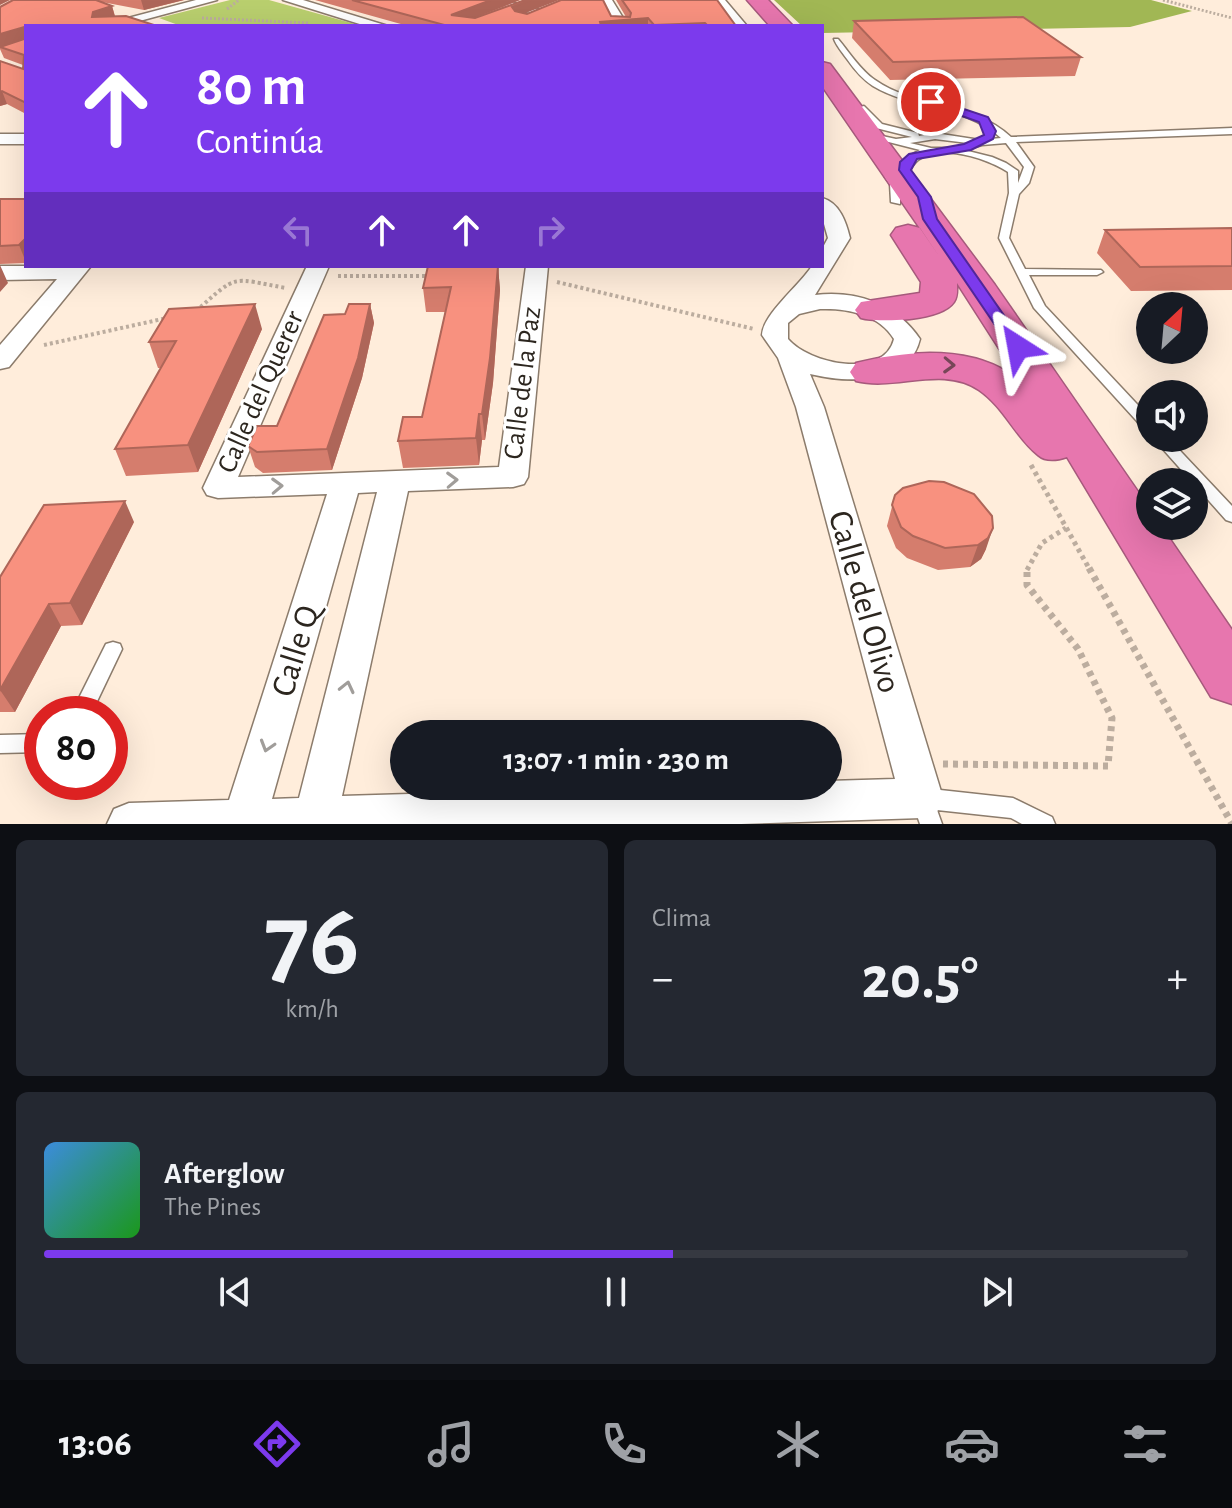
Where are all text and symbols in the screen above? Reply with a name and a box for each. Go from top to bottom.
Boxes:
icon: ahead [64,56,168,160]
text: 80 m [196,59,306,115]
pin [897,68,965,136]
icon: arrive [909,80,953,124]
text: Continúa [196,124,324,160]
icon: left [276,208,320,252]
icon: ahead [360,208,404,252]
icon: ahead [444,208,488,252]
icon: right [528,208,572,252]
north arrow [1136,292,1208,364]
map controls [1136,292,1208,540]
street label: Calle de la Paz [500,305,546,461]
position arrow [976,305,1060,389]
street label: Calle del Querer [213,307,309,477]
one-way arrow [943,357,956,374]
button: sound [1136,380,1208,452]
button: layers [1136,468,1208,540]
one-way arrow [446,471,459,488]
one-way arrow [271,477,284,494]
street label: Calle del Olivo [822,507,906,697]
street label: Calle Q [266,598,327,701]
one-way arrow [337,680,354,694]
speed limit sign: 80 [24,696,128,800]
one-way arrow [260,738,276,752]
text: 13:07 · 1 min · 230 m [503,745,729,775]
text: 76 [264,890,360,994]
text: Clima [652,905,711,931]
text: 20.5° [862,949,978,1009]
text: − [652,957,673,1001]
text: + [1167,957,1188,1001]
text: km/h [285,996,339,1022]
text: Afterglow [164,1159,285,1189]
text: The Pines [164,1194,261,1220]
icon: previous [213,1270,257,1314]
icon: pause [594,1270,638,1314]
icon: next [975,1270,1019,1314]
icon: directions [249,1416,305,1472]
icon: music [423,1416,479,1472]
icon: phone [596,1416,652,1472]
icon: climate [770,1416,826,1472]
icon: car [944,1416,1000,1472]
icon: filters [1117,1416,1173,1472]
text: 13:06 [59,1426,132,1462]

